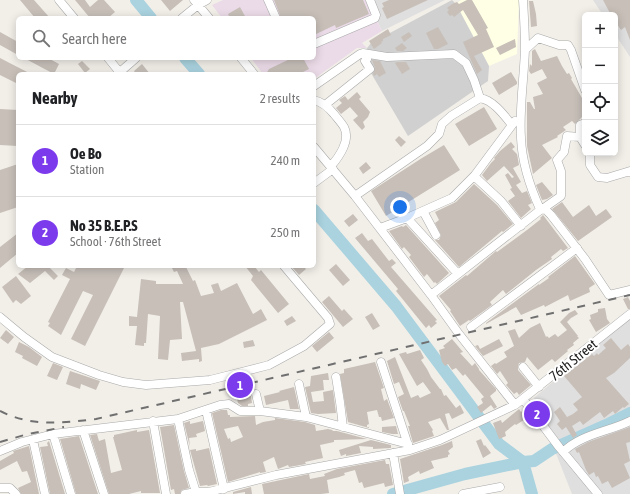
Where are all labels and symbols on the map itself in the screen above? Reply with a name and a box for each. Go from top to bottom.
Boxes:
your location [390,197,410,217]
street label: 76th Street [546,336,600,384]
pin: 1 [227,370,253,400]
pin: 2 [524,399,550,429]

